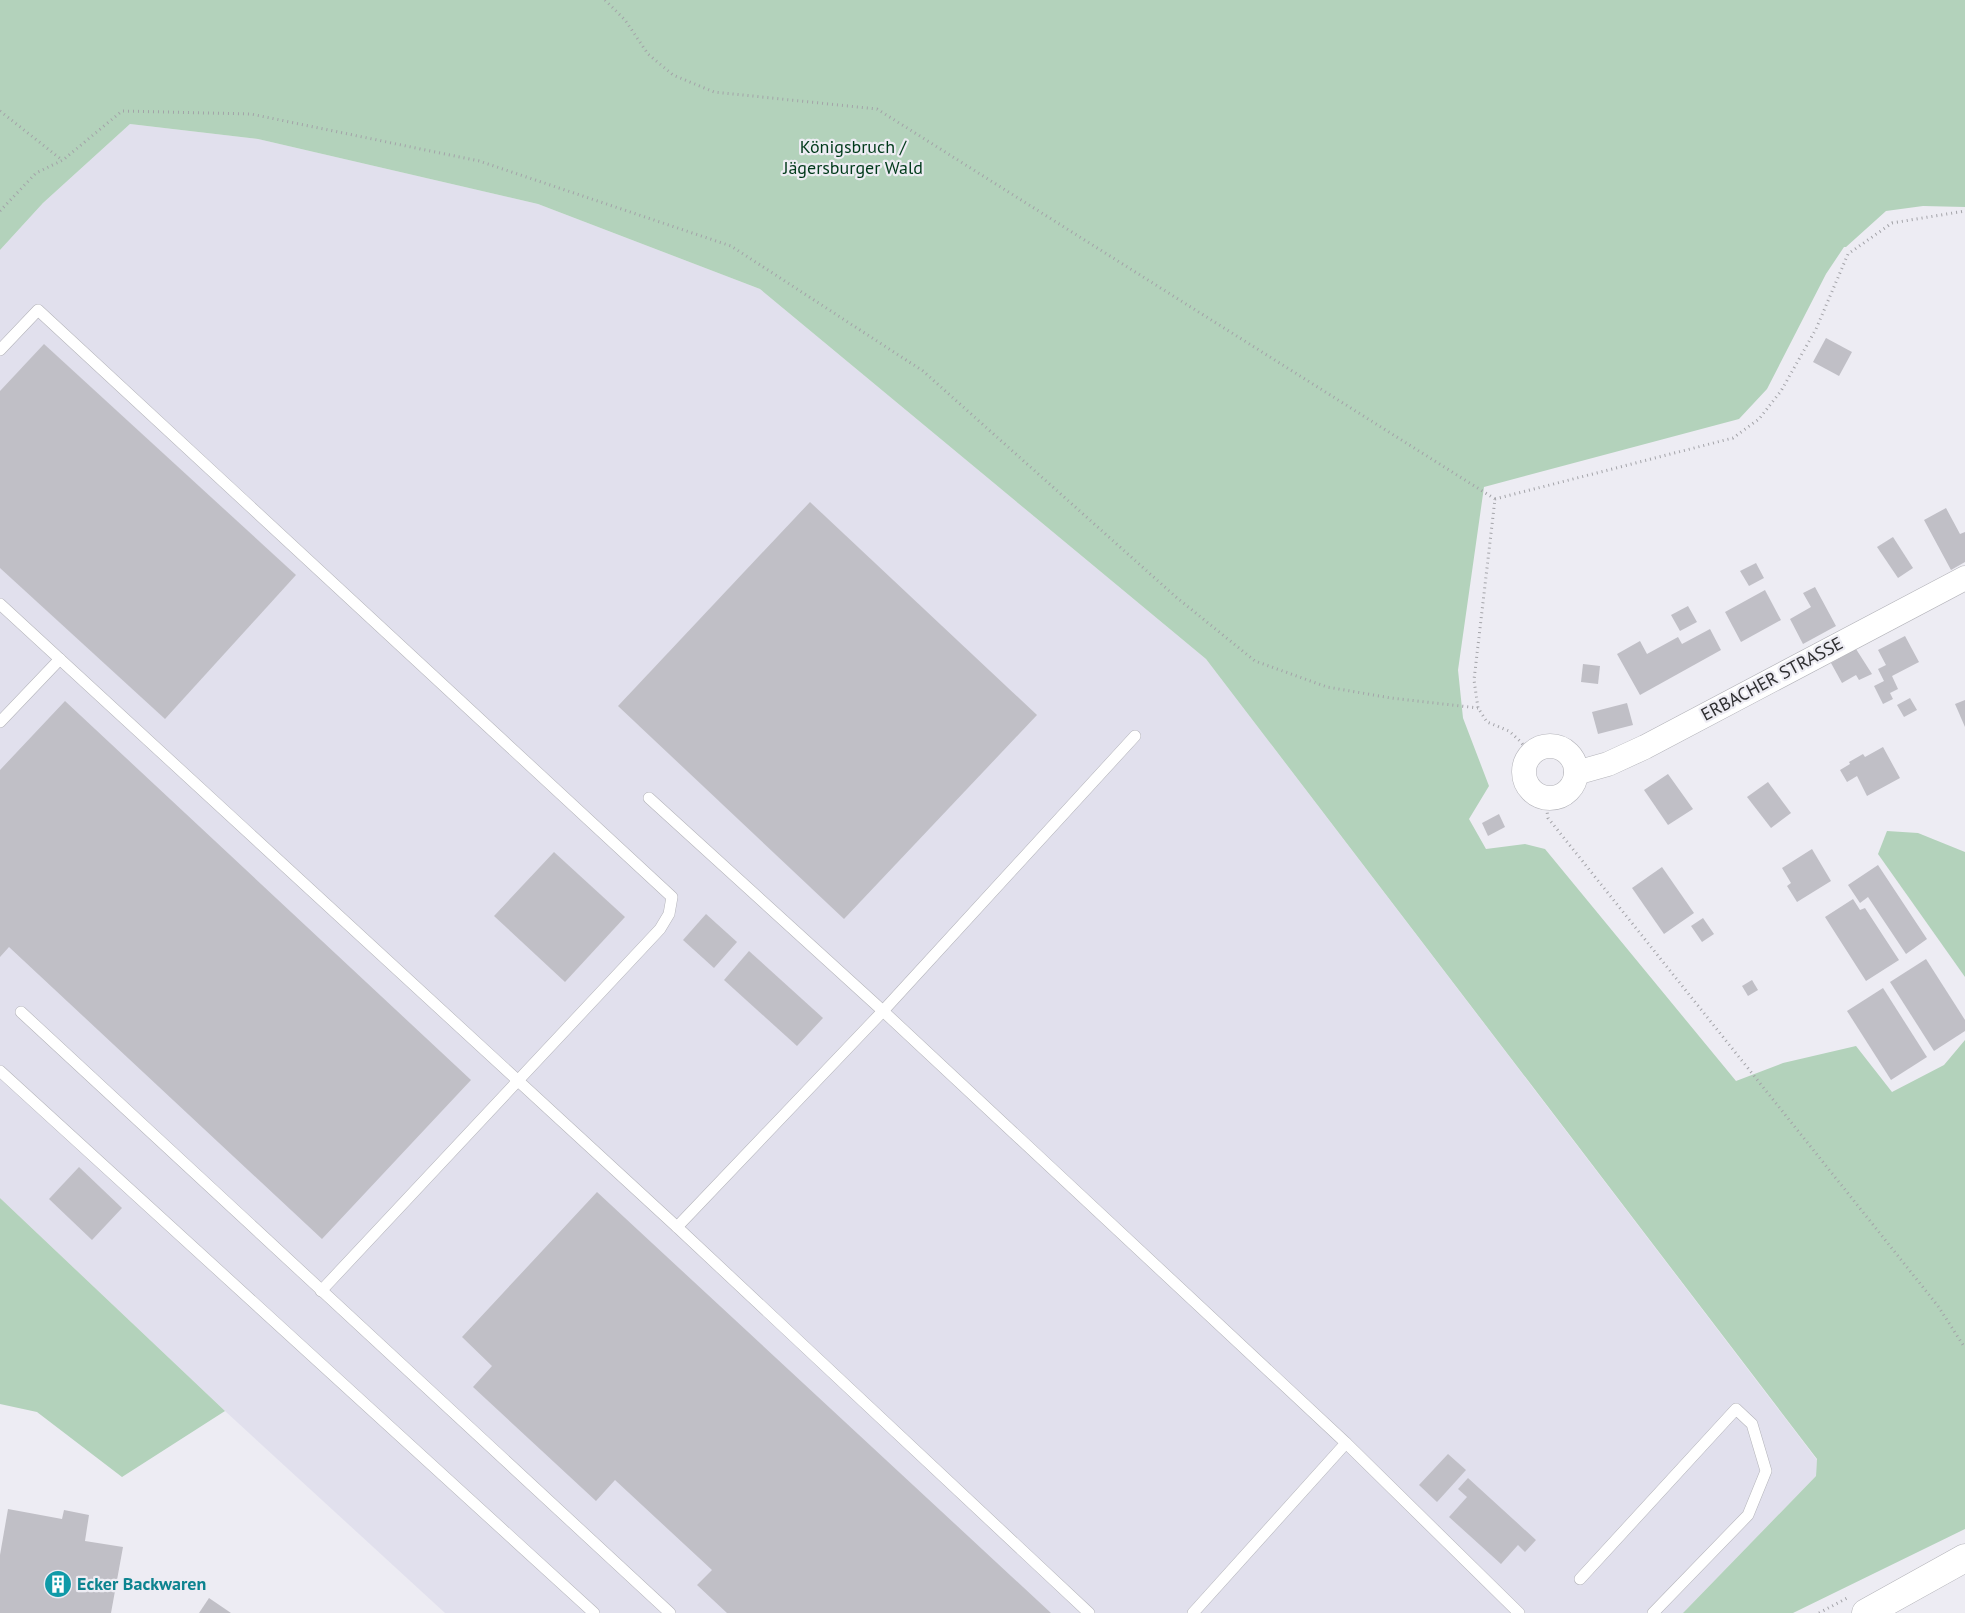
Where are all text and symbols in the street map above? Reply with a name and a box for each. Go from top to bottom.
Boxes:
park label: Königsbruch / Jägersburger Wald [782,135,923,179]
street label: ERBACHER STRASSE [1697,631,1847,726]
building icon: Ecker Backwaren [43,1569,73,1599]
place label: Ecker Backwaren [77,1572,206,1595]

